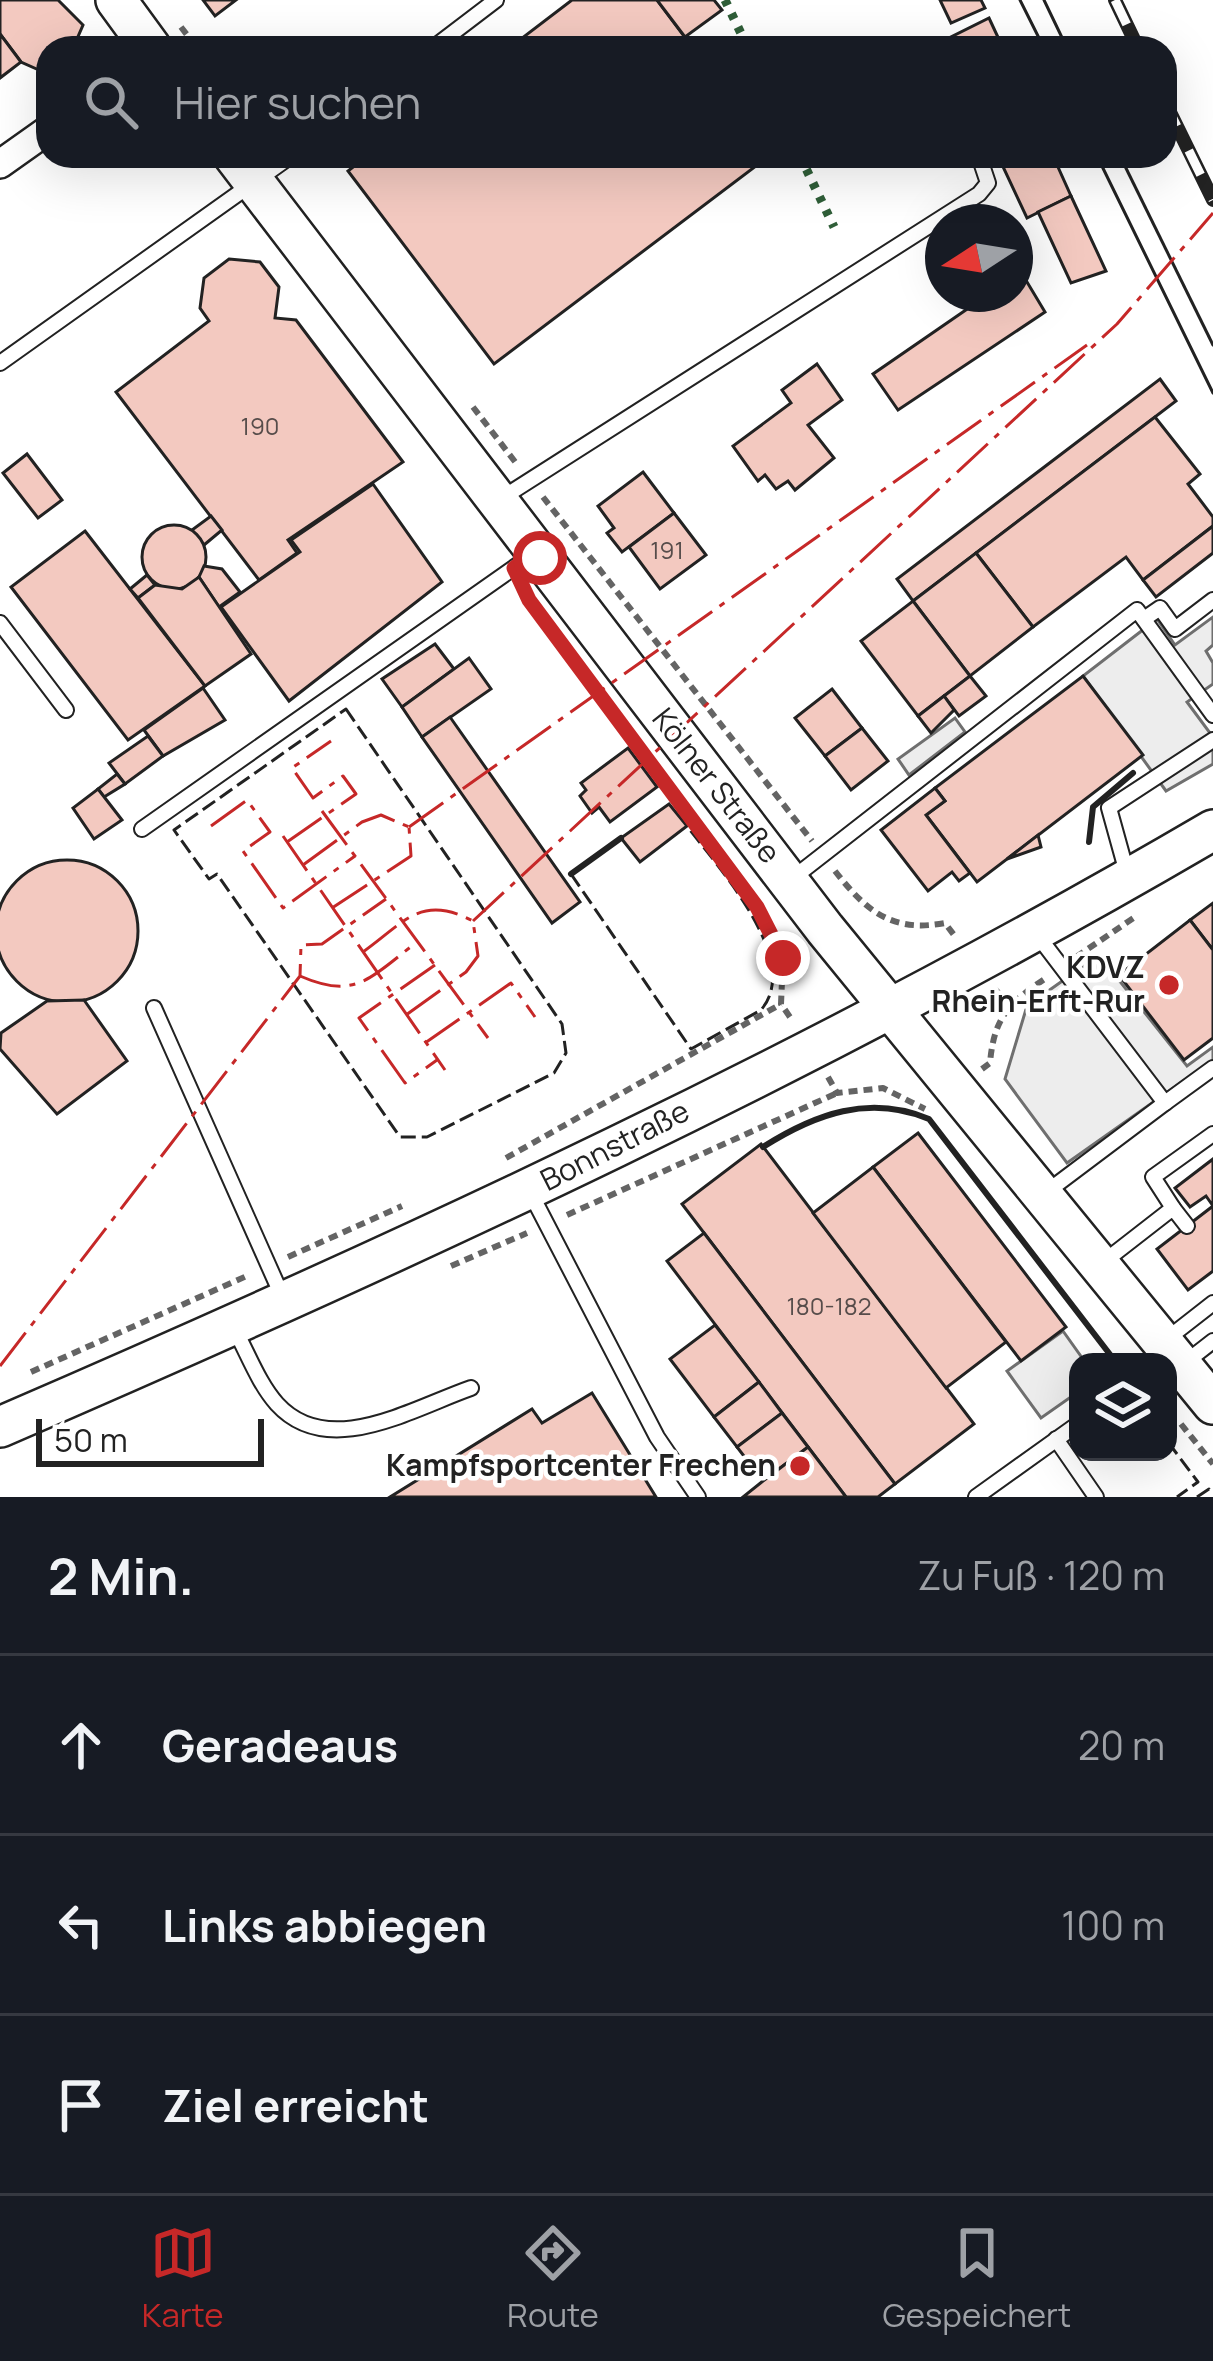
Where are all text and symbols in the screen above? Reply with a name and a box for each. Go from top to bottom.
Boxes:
search box [36,36,1177,168]
icon: search [78,69,144,135]
text: Hier suchen [174,71,421,133]
north arrow [925,204,1033,312]
house number: 190 [241,409,279,442]
route start [513,531,567,585]
house number: 191 [650,533,684,566]
street label: Kölner Straße [644,699,791,871]
route end [756,931,810,985]
place label: KDVZ Rhein-Erft-Rur [932,946,1145,1021]
marker: KDVZ Rhein-Erft-Rur [1156,972,1182,998]
street label: Bonnstraße [533,1090,696,1200]
house number: 180-182 [787,1289,872,1322]
map controls [1069,1353,1177,1461]
button: layers [1069,1353,1177,1461]
scale bar [36,1413,264,1466]
text: 50 m [54,1417,128,1462]
place label: Kampfsportcenter Frechen [386,1444,776,1485]
marker: Kampfsportcenter Frechen [787,1453,813,1479]
text: 2 Min. [48,1541,194,1610]
text: Zu Fuß · 120 m [917,1548,1165,1602]
icon: ahead [48,1712,114,1778]
text: Geradeaus [162,1714,398,1776]
text: 20 m [1078,1718,1165,1772]
icon: left [48,1892,114,1958]
text: Links abbiegen [162,1894,487,1956]
text: 100 m [1061,1898,1165,1952]
icon: arrive [48,2072,114,2138]
text: Ziel erreicht [162,2074,429,2136]
tab: Karte [142,2220,223,2337]
tab: Route [507,2220,599,2337]
tab: Gespeichert [882,2220,1071,2337]

